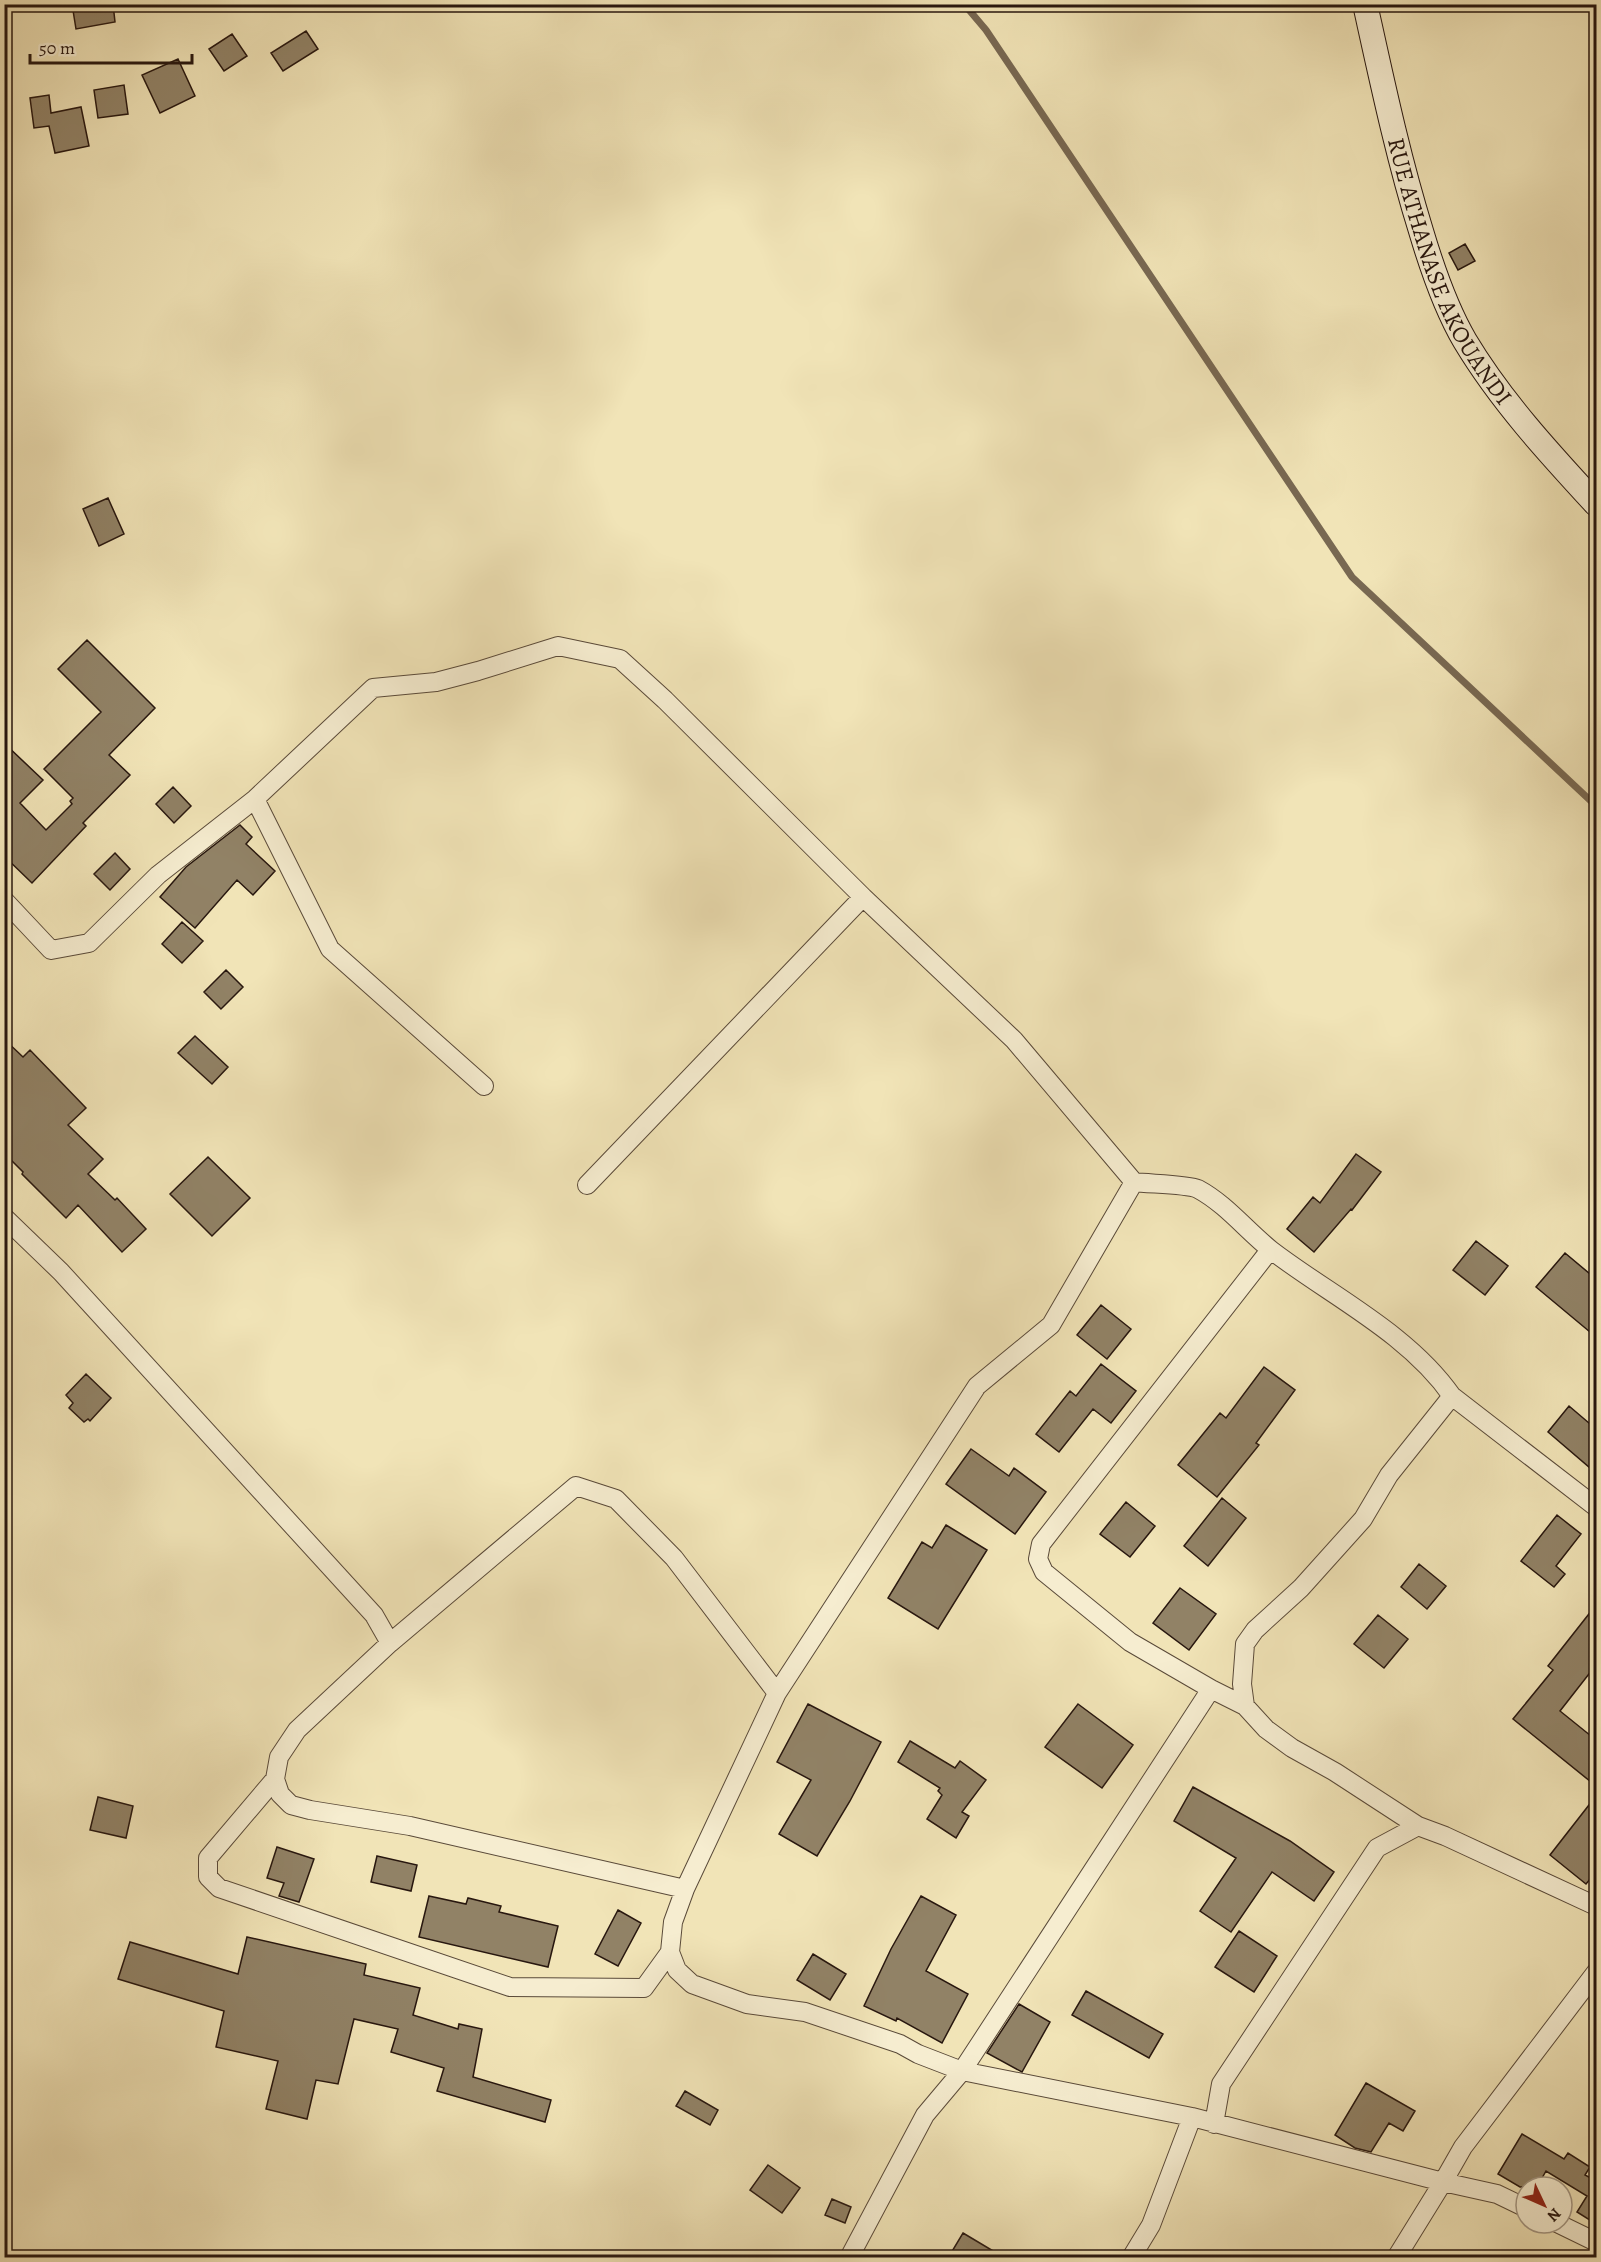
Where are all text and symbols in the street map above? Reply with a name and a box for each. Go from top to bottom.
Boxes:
scale bar [30,27,192,65]
text: 50 m [39,36,75,60]
street label: RUE ATHANASE AKOUANDI [1380,134,1520,411]
north arrow [1514,2175,1574,2235]
text: N [1542,2203,1566,2227]

